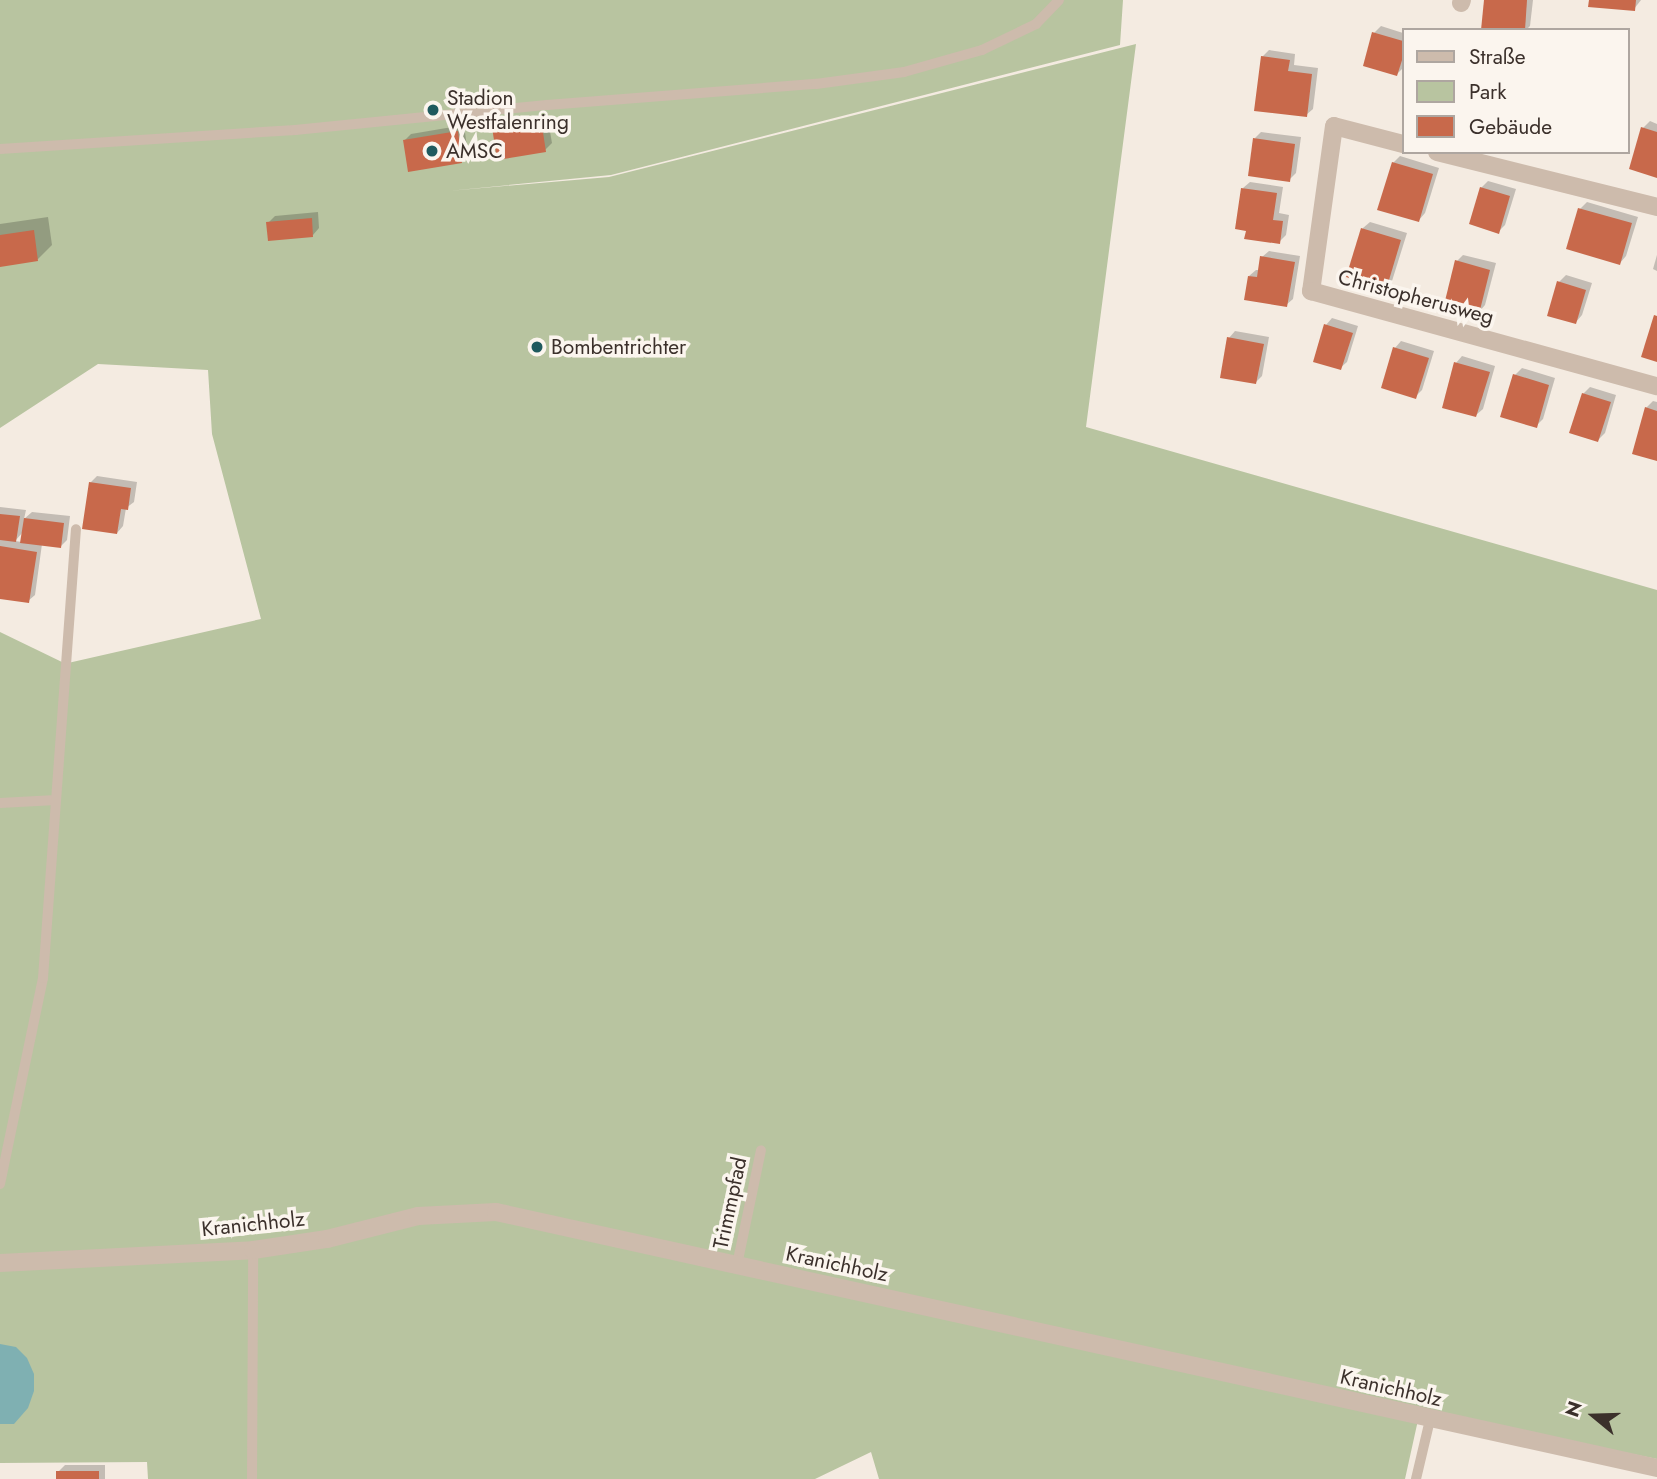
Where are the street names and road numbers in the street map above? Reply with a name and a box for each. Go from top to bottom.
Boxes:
street label: Christopherusweg [1335,264,1497,330]
street label: Trimmpfad [708,1155,752,1251]
street label: Kranichholz [200,1206,306,1242]
street label: Kranichholz [784,1241,890,1287]
street label: Kranichholz [1338,1364,1444,1412]

